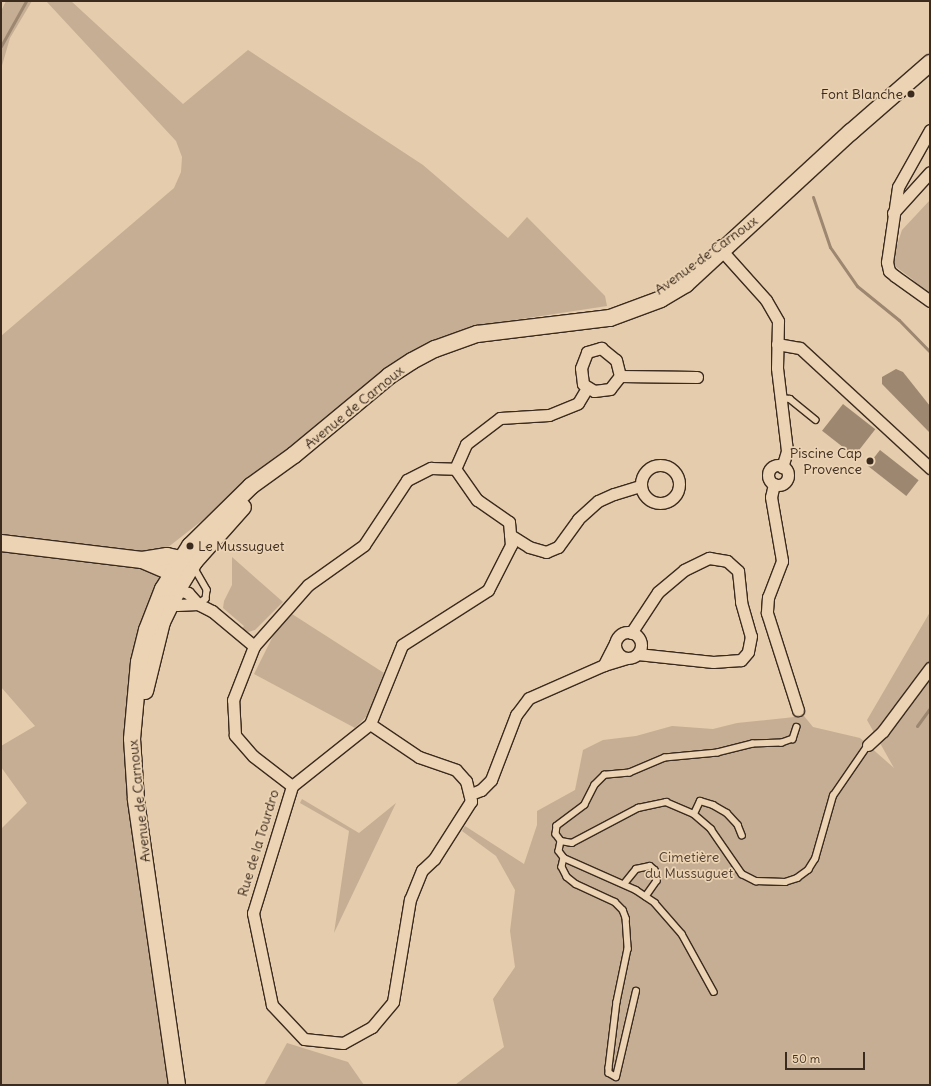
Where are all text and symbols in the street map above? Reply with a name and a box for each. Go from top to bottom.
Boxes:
place label: Font Blanche [821,86,903,102]
marker: Font Blanche [906,89,916,99]
street label: Avenue de Carnoux [651,212,761,298]
street label: Avenue de Carnoux [301,362,407,452]
place label: Piscine Cap Provence [790,445,862,478]
marker: Piscine Cap Provence [865,456,875,466]
place label: Le Mussuguet [198,538,285,554]
marker: Le Mussuguet [185,541,195,551]
street label: Avenue de Carnoux [124,739,154,863]
street label: Rue de la Tourdro [234,787,282,899]
park label: Cimetière du Mussuguet [645,849,733,882]
scale bar [787,1044,867,1070]
text: 50 m [792,1051,820,1066]

